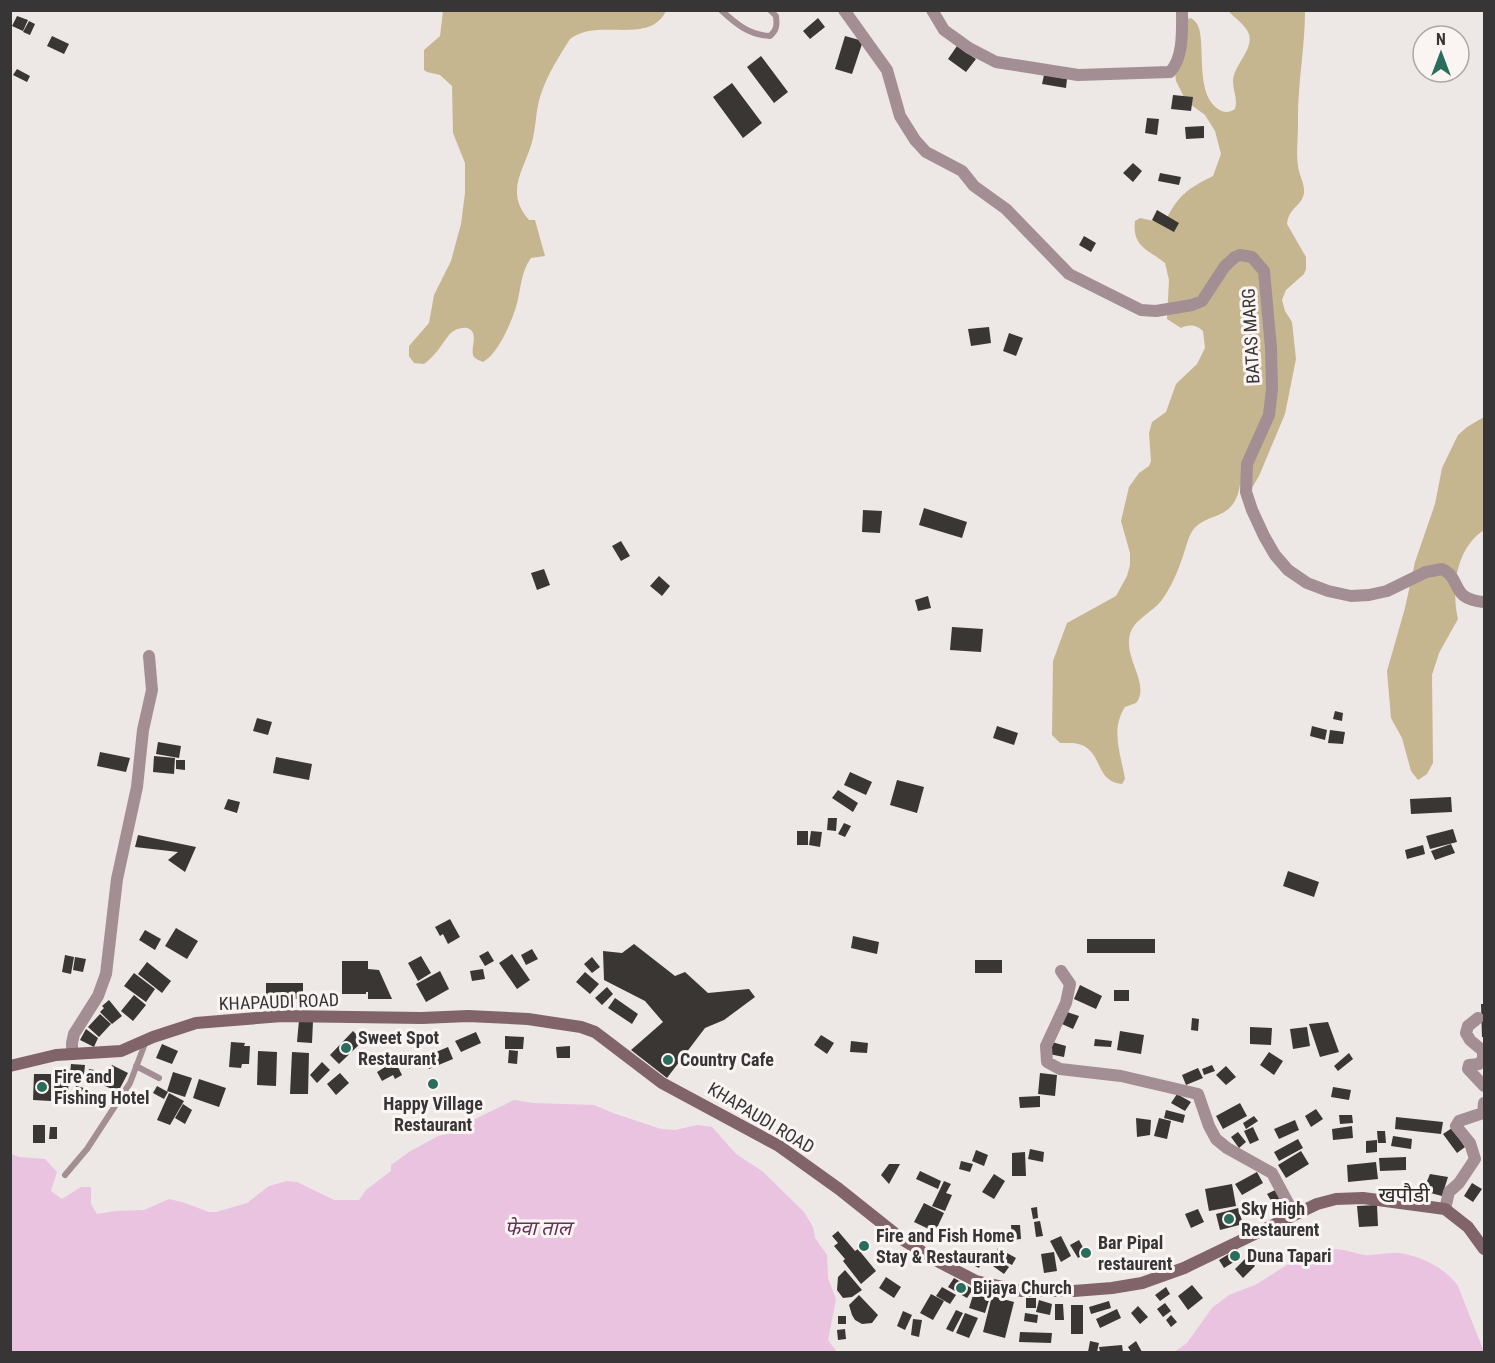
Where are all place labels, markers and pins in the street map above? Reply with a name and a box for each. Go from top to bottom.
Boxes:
place label: Sweet Spot Restaurant [358,1027,440,1069]
marker: Sweet Spot Restaurant [339,1041,353,1055]
place label: Country Cafe [680,1049,774,1070]
marker: Country Cafe [661,1053,675,1067]
place label: Fire and Fishing Hotel [54,1066,149,1108]
marker: Happy Village Restaurant [426,1077,440,1091]
marker: Fire and Fishing Hotel [35,1080,49,1094]
place label: Happy Village Restaurant [383,1093,483,1135]
place label: Sky High Restaurent [1241,1198,1320,1240]
marker: Sky High Restaurent [1222,1212,1236,1226]
place label: Fire and Fish Home Stay & Restaurant [876,1225,1015,1267]
place label: Bar Pipal restaurent [1098,1232,1173,1274]
marker: Fire and Fish Home Stay & Restaurant [857,1239,871,1253]
place label: Duna Tapari [1247,1245,1332,1266]
marker: Bar Pipal restaurent [1079,1246,1093,1260]
marker: Duna Tapari [1228,1249,1242,1263]
place label: Bijaya Church [973,1277,1072,1298]
marker: Bijaya Church [954,1281,968,1295]

